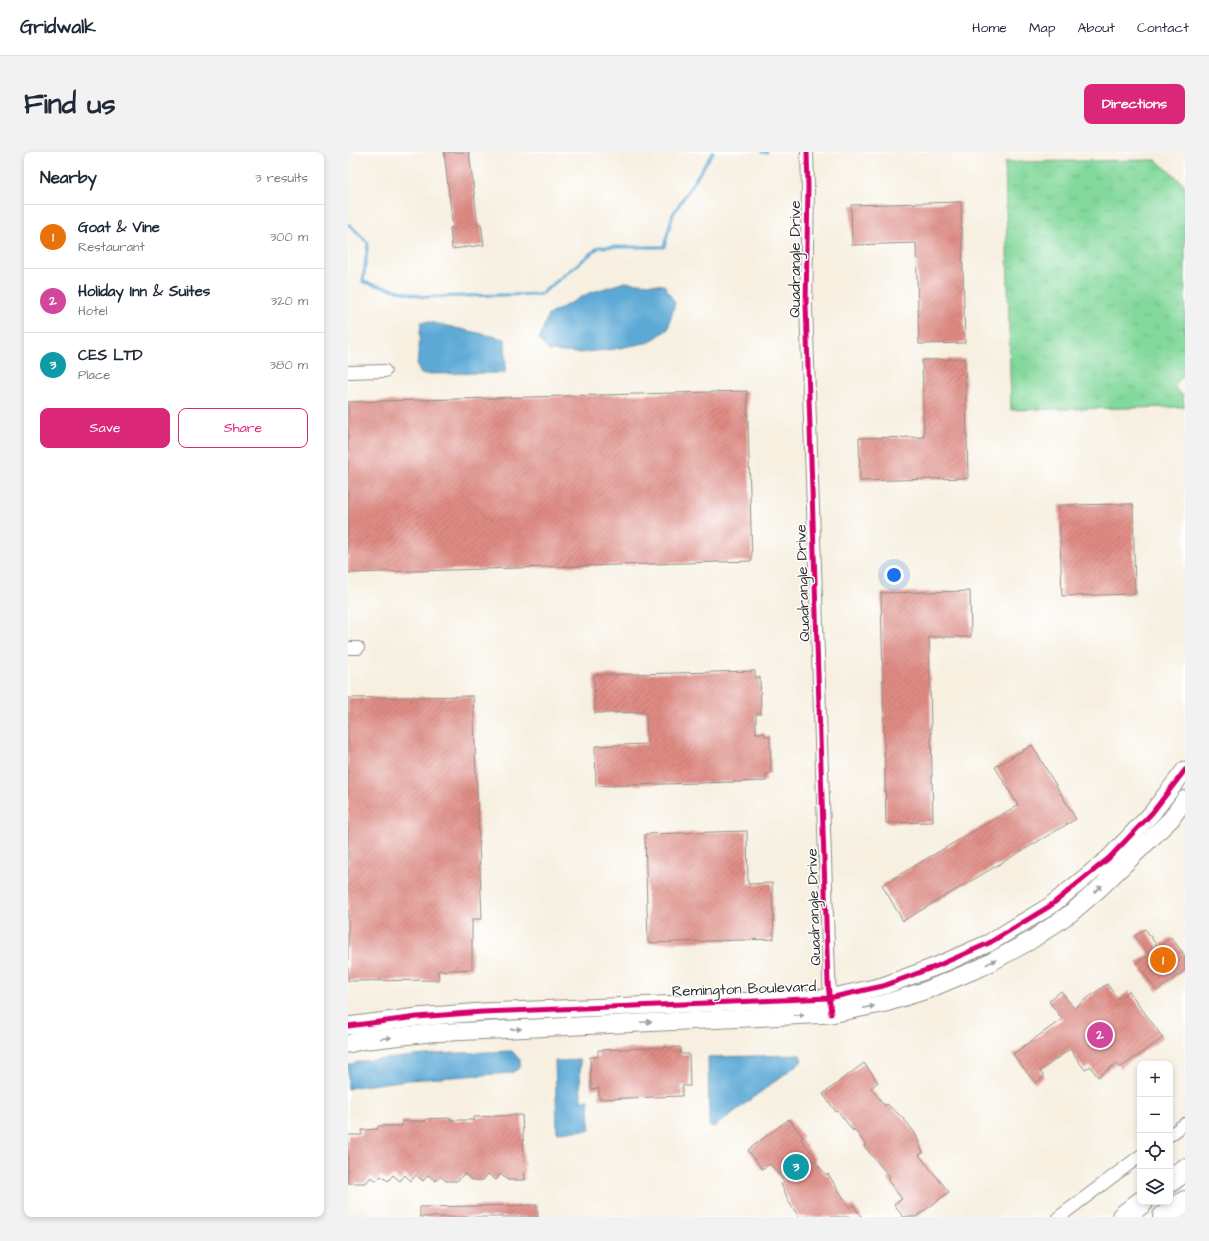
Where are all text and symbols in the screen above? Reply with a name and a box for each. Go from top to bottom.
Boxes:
text: Gridwalk [20,14,96,41]
text: Home [972,18,1007,38]
text: Map [1029,18,1055,38]
text: About [1077,18,1115,38]
text: Contact [1137,18,1189,38]
button: Directions [1084,84,1185,124]
text: Find us [24,85,115,124]
text: Nearby [40,166,97,190]
text: 3 results [255,169,308,187]
street label: Quadrangle Drive [785,200,807,318]
text: Goat & Vine [78,217,160,238]
text: 1 [52,228,54,246]
text: 300 m [270,228,308,246]
text: Restaurant [78,238,145,256]
text: Holiday Inn & Suites [78,281,210,302]
text: 2 [49,292,57,310]
text: 320 m [270,292,308,310]
text: Hotel [78,302,108,320]
text: CES LTD [78,345,143,366]
text: 3 [50,356,56,374]
text: 380 m [269,356,308,374]
text: Place [78,366,110,384]
button: Save [40,408,170,448]
button: Share [178,408,308,448]
street label: Quadrangle Drive [790,524,817,642]
your location [884,565,904,585]
street label: Quadrangle Drive [801,848,828,966]
one-way arrow [1093,885,1104,894]
pin: 1 [1150,945,1176,975]
one-way arrow [985,959,997,965]
street label: Remington Boulevard [671,976,817,1003]
one-way arrow [863,1003,875,1009]
one-way arrow [793,1012,805,1019]
one-way arrow [640,1019,652,1026]
pin: 2 [1087,1020,1113,1050]
one-way arrow [510,1025,522,1032]
one-way arrow [380,1035,392,1041]
map controls [1137,1061,1173,1205]
button: + [1137,1061,1173,1097]
button: − [1137,1097,1173,1133]
button: locate [1137,1133,1173,1169]
pin: 3 [783,1152,809,1182]
button: layers [1137,1169,1173,1205]

